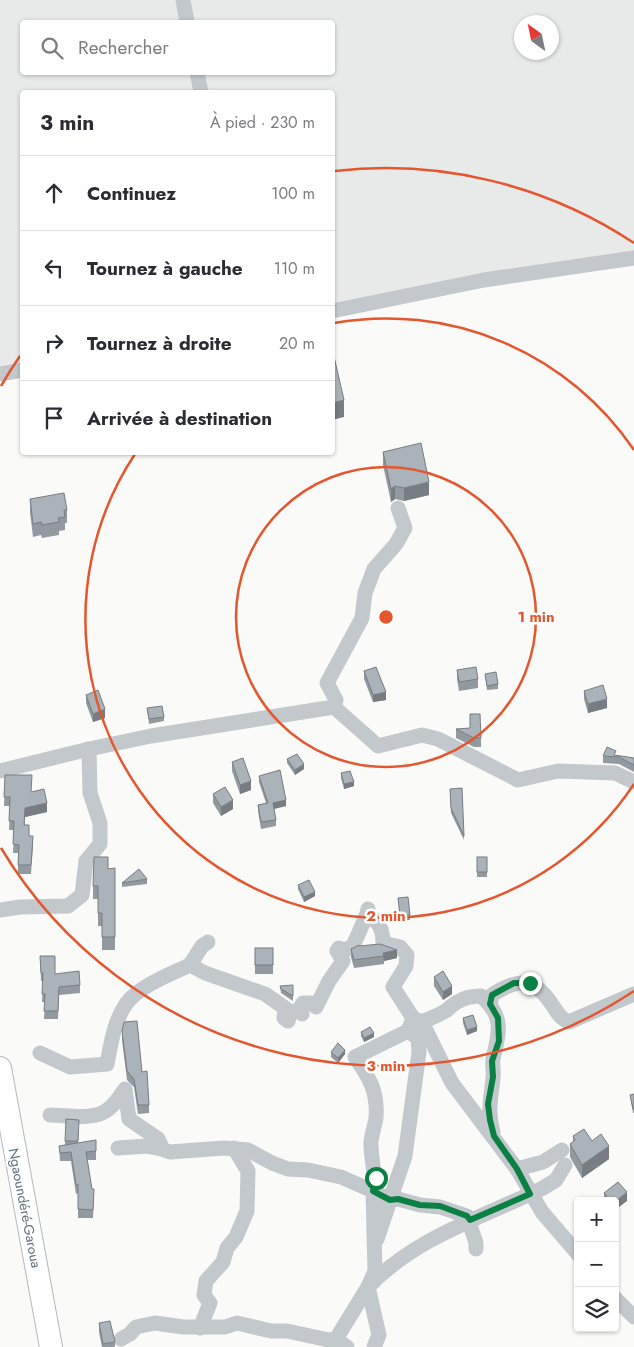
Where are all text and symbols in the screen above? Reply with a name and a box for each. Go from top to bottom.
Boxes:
north arrow [514,15,559,60]
search box [20,20,335,75]
icon: search [38,34,66,62]
text: Rechercher [78,34,169,61]
text: 3 min [40,108,94,138]
text: À pied · 230 m [210,111,315,134]
icon: ahead [40,179,68,207]
text: Continuez [87,180,176,207]
text: 100 m [271,182,315,205]
icon: left [40,254,68,282]
text: Tournez à gauche [87,255,243,282]
text: 110 m [274,257,315,280]
icon: right [40,329,68,357]
text: Tournez à droite [87,330,232,357]
text: 20 m [279,332,315,355]
icon: arrive [40,404,68,432]
text: Arrivée à destination [87,405,272,432]
text: 1 min [517,606,555,628]
centre of rings [377,608,395,626]
text: 2 min [366,905,406,927]
route end [519,972,542,995]
text: 3 min [367,1055,405,1077]
street label: Ngaoundéré-Garoua [4,1146,46,1270]
route start [365,1167,388,1190]
map controls [574,1197,619,1332]
button: + [574,1197,619,1242]
button: − [574,1242,619,1287]
button: layers [574,1287,619,1332]

